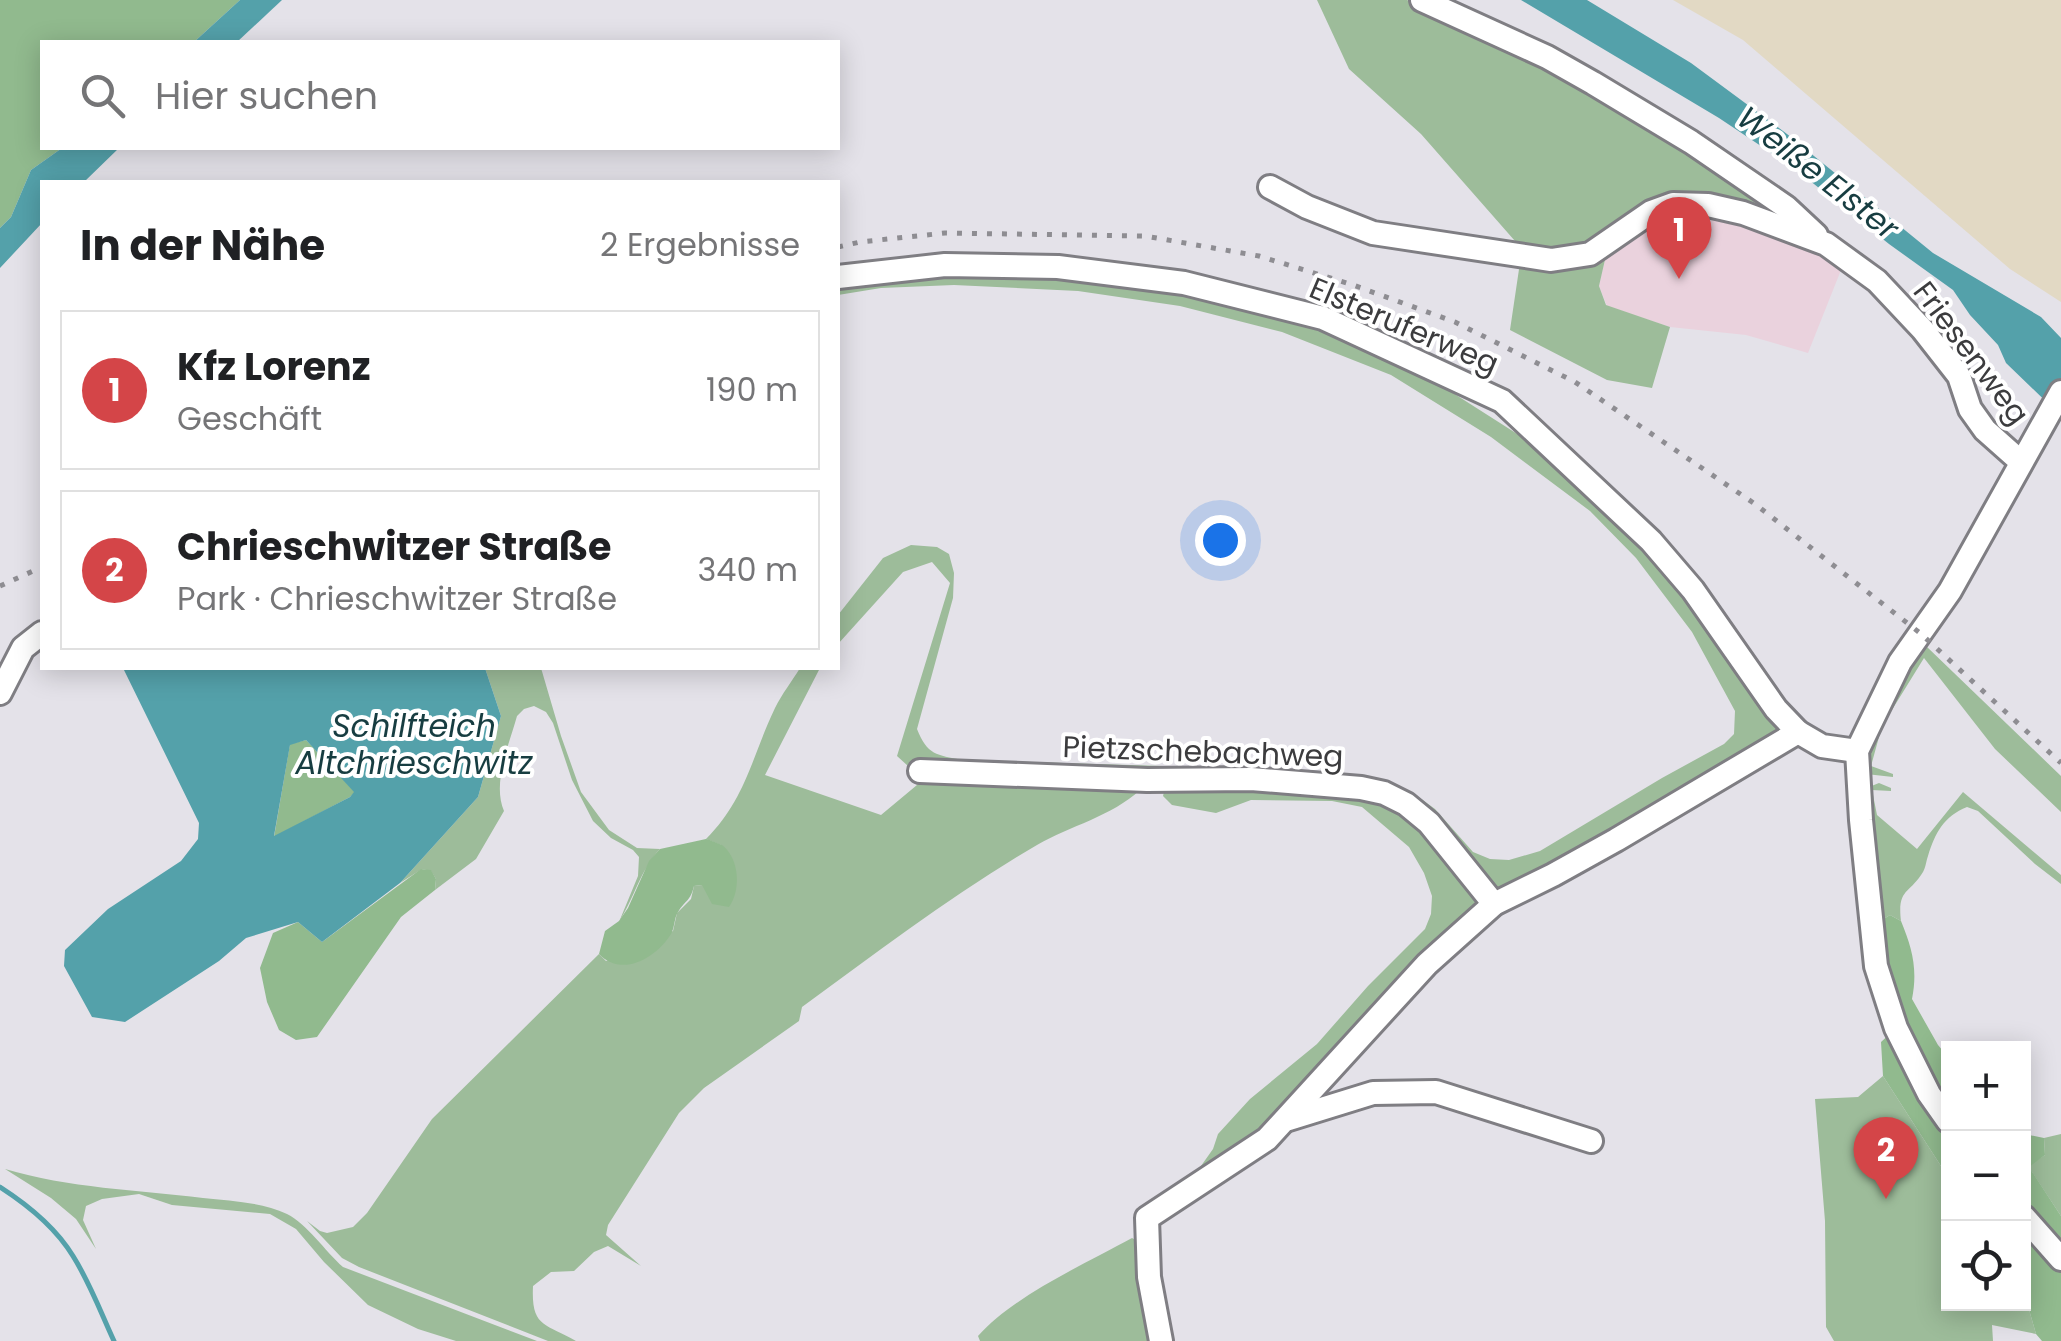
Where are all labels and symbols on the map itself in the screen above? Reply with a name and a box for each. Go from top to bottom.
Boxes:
water label: Weiße Elster [1728,95,1909,251]
pin: 1 [1646,196,1712,279]
street label: Elsteruferweg [1303,266,1505,385]
street label: Friesenweg [1903,272,2039,433]
your location [1195,515,1246,566]
water label: Schilfteich Altchrieschwitz [294,703,533,785]
street label: Pietzschebachweg [1062,725,1344,778]
pin: 2 [1854,1116,1918,1199]

